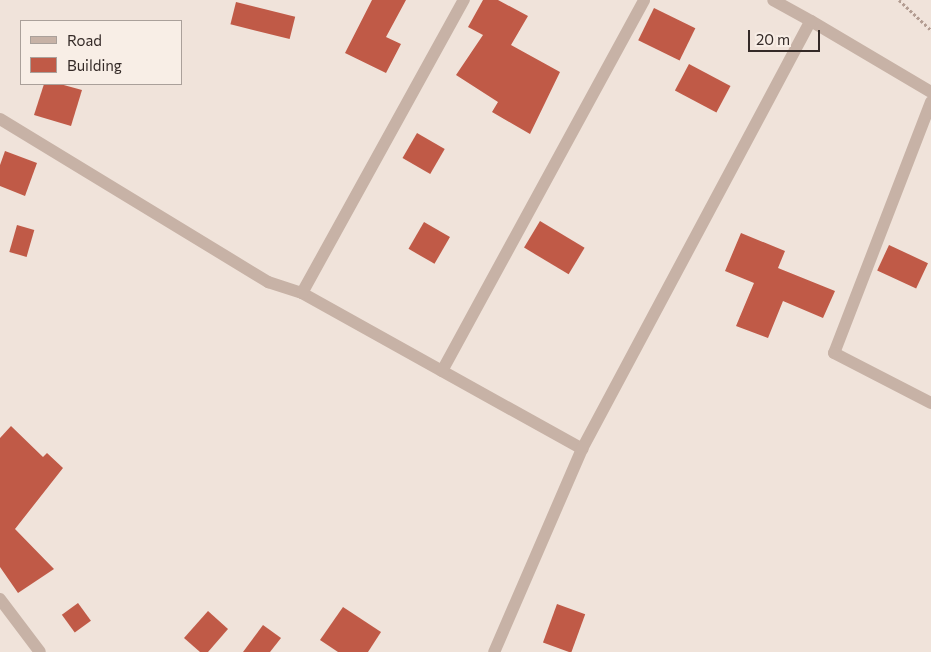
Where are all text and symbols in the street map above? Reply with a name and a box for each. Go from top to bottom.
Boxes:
legend [20,20,182,85]
scale bar [751,20,824,52]
text: 20 m [756,30,790,48]
text: Road [67,31,102,49]
text: Building [67,56,122,74]

